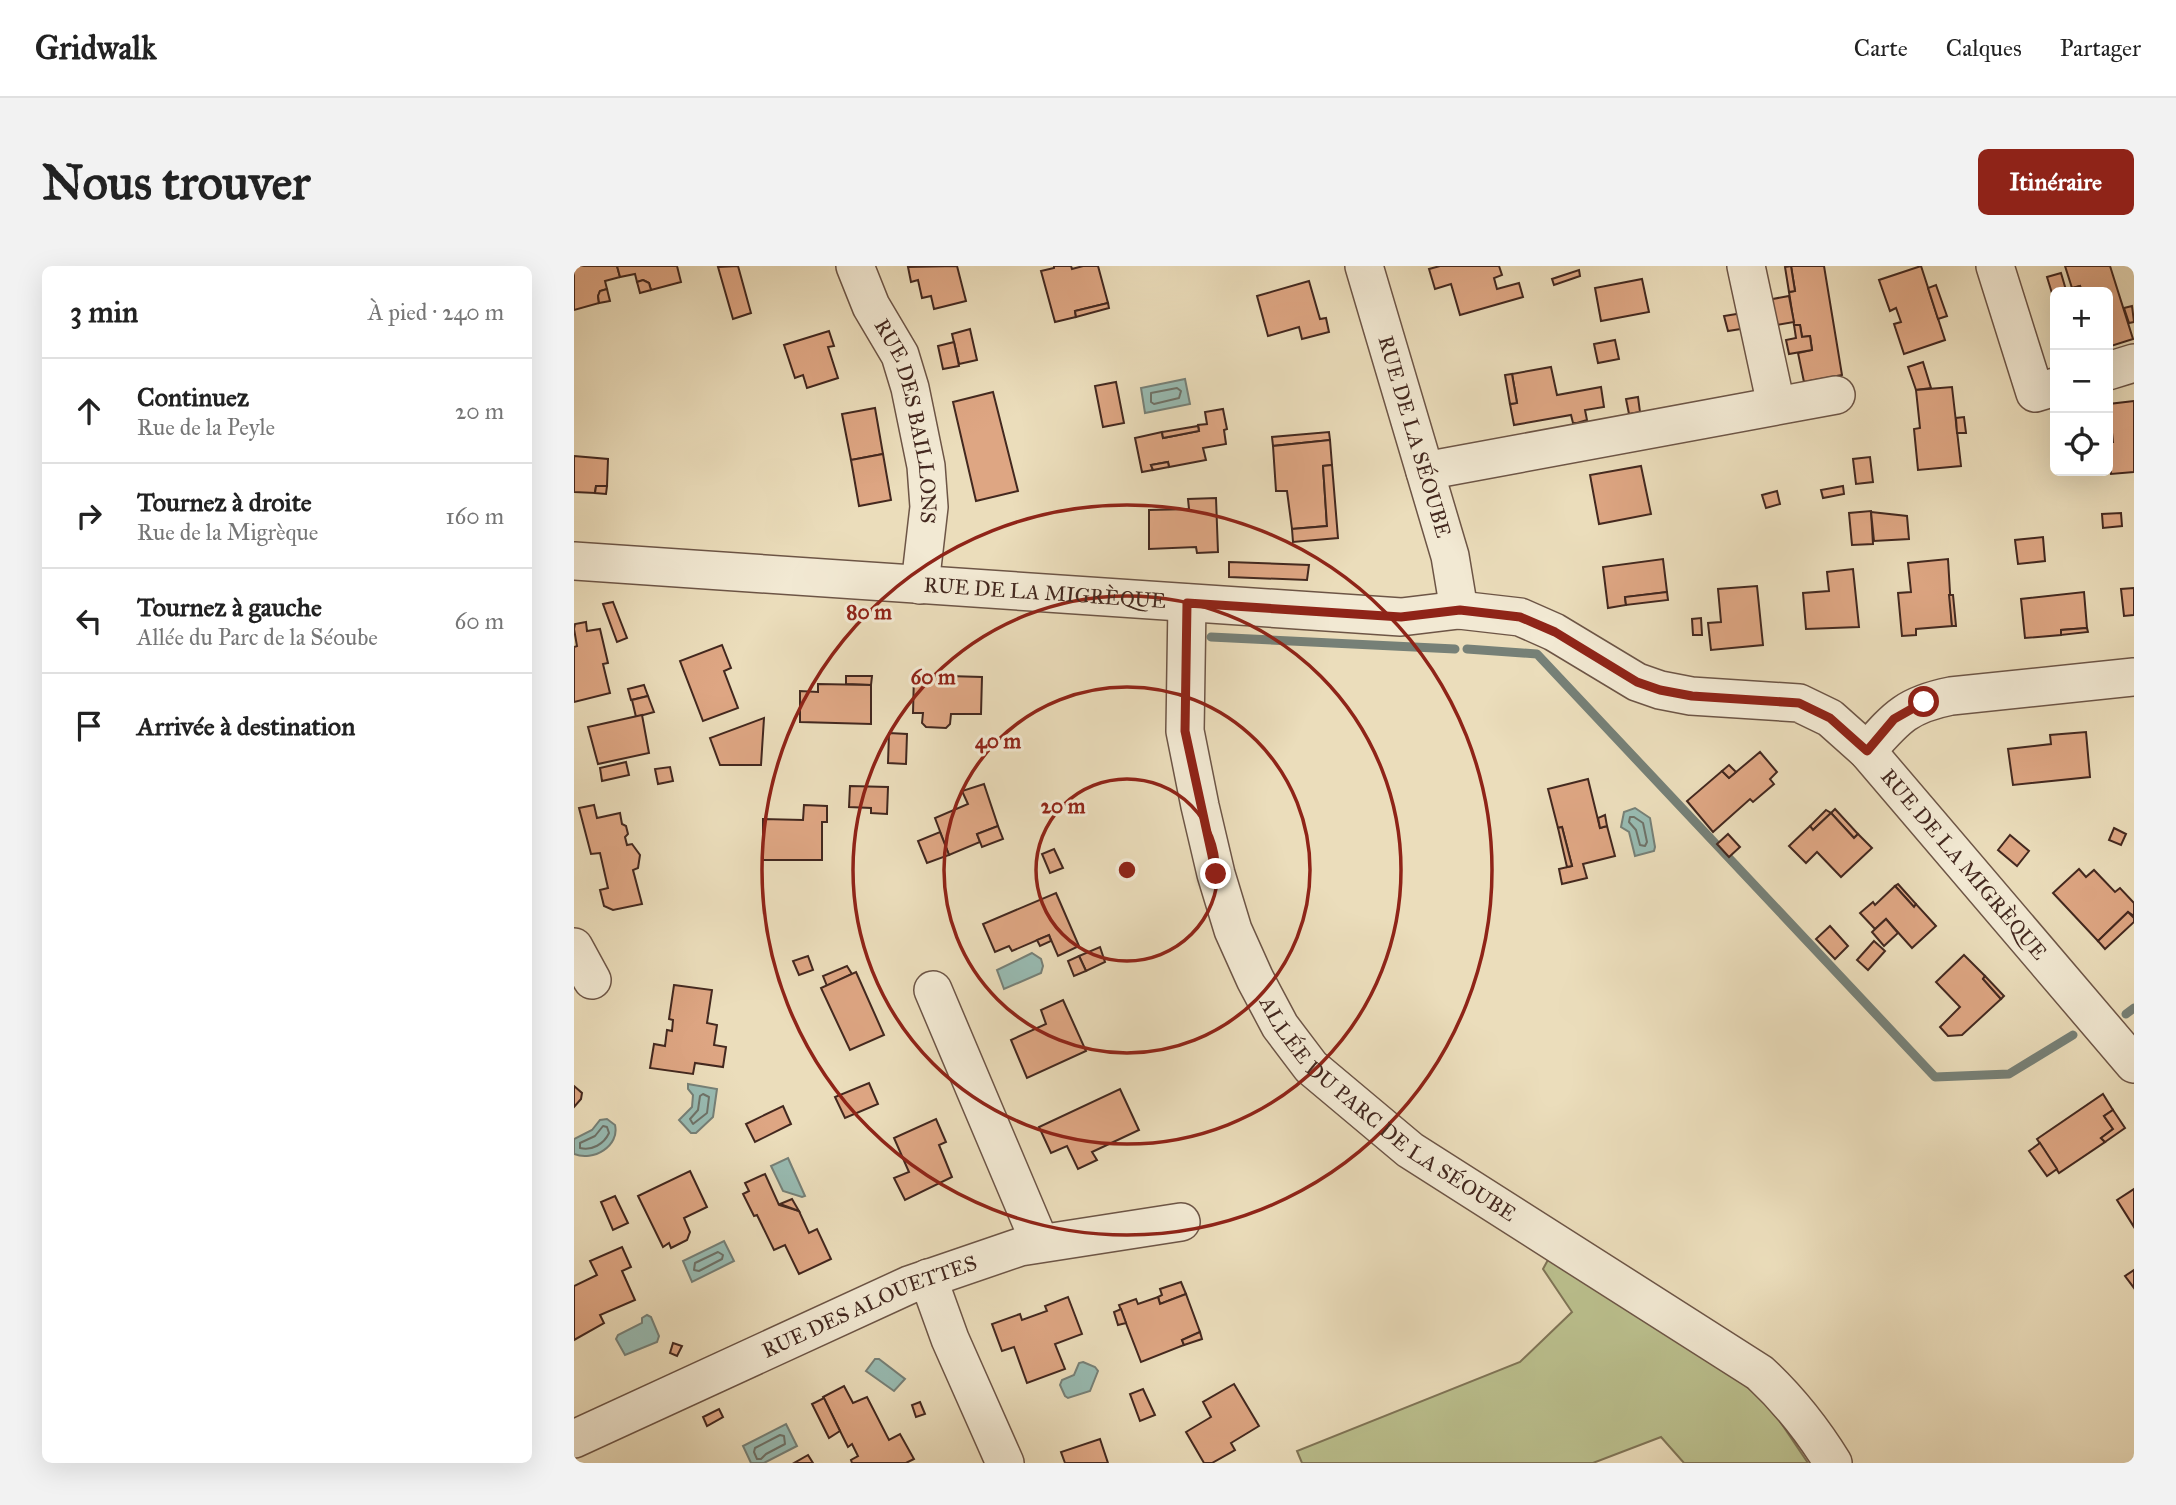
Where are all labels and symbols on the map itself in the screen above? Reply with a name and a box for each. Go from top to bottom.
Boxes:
street label: RUE DES BAILLONS [868,314,942,525]
street label: RUE DE LA SÉOUBE [1372,333,1457,541]
street label: RUE DE LA MIGRÈQUE [923,572,1167,614]
text: 80 m [846,599,892,625]
text: 60 m [910,664,956,690]
route start [1908,686,1939,717]
text: 40 m [975,728,1021,754]
street label: RUE DE LA MIGRÈQUE [1875,764,2052,965]
text: 20 m [1041,793,1086,819]
centre of rings [1115,858,1139,882]
route end [1200,858,1231,889]
street label: ALLÉE DU PARC DE LA SÉOUBE [1253,991,1521,1227]
street label: RUE DES ALOUETTES [758,1250,980,1364]

